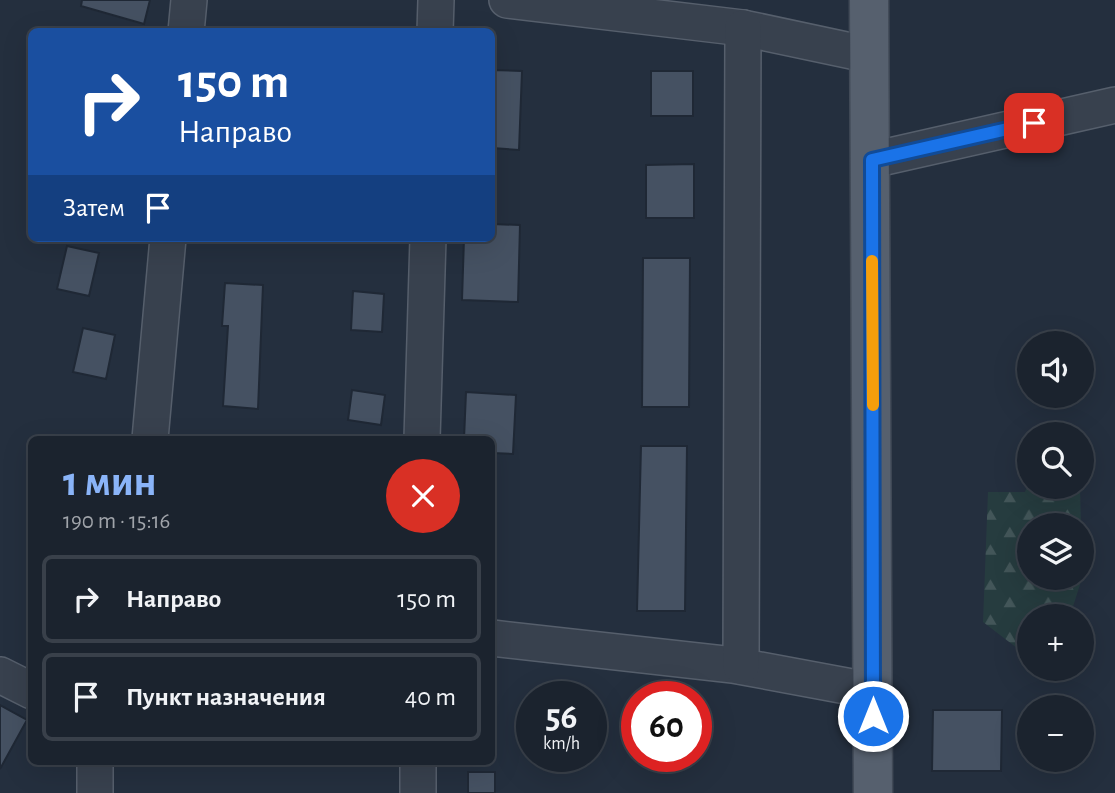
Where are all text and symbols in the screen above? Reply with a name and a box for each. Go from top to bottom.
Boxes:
icon: right [63,56,154,147]
text: 150 m [178,58,289,107]
pin [1004,93,1064,153]
icon: arrive [1015,104,1053,142]
text: Направо [178,116,292,148]
icon: arrive [139,189,177,227]
text: Затем [63,195,125,221]
map controls [1017,331,1094,772]
button: sound [1017,331,1094,408]
button: search [1017,422,1094,499]
button: close [386,459,460,533]
text: 1 мин [63,461,157,503]
text: 190 m · 15:16 [63,510,170,533]
button: layers [1017,513,1094,590]
icon: right [67,580,105,618]
text: Направо [126,586,221,612]
text: 150 m [397,586,456,612]
button: + [1017,604,1094,681]
icon: arrive [67,678,105,716]
position arrow [836,679,910,753]
speed limit sign: 60 [621,681,712,772]
text: Пункт назначения [126,684,326,710]
text: 40 m [405,684,456,710]
button: − [1017,695,1094,772]
text: 56 [545,700,578,735]
text: km/h [543,735,580,753]

